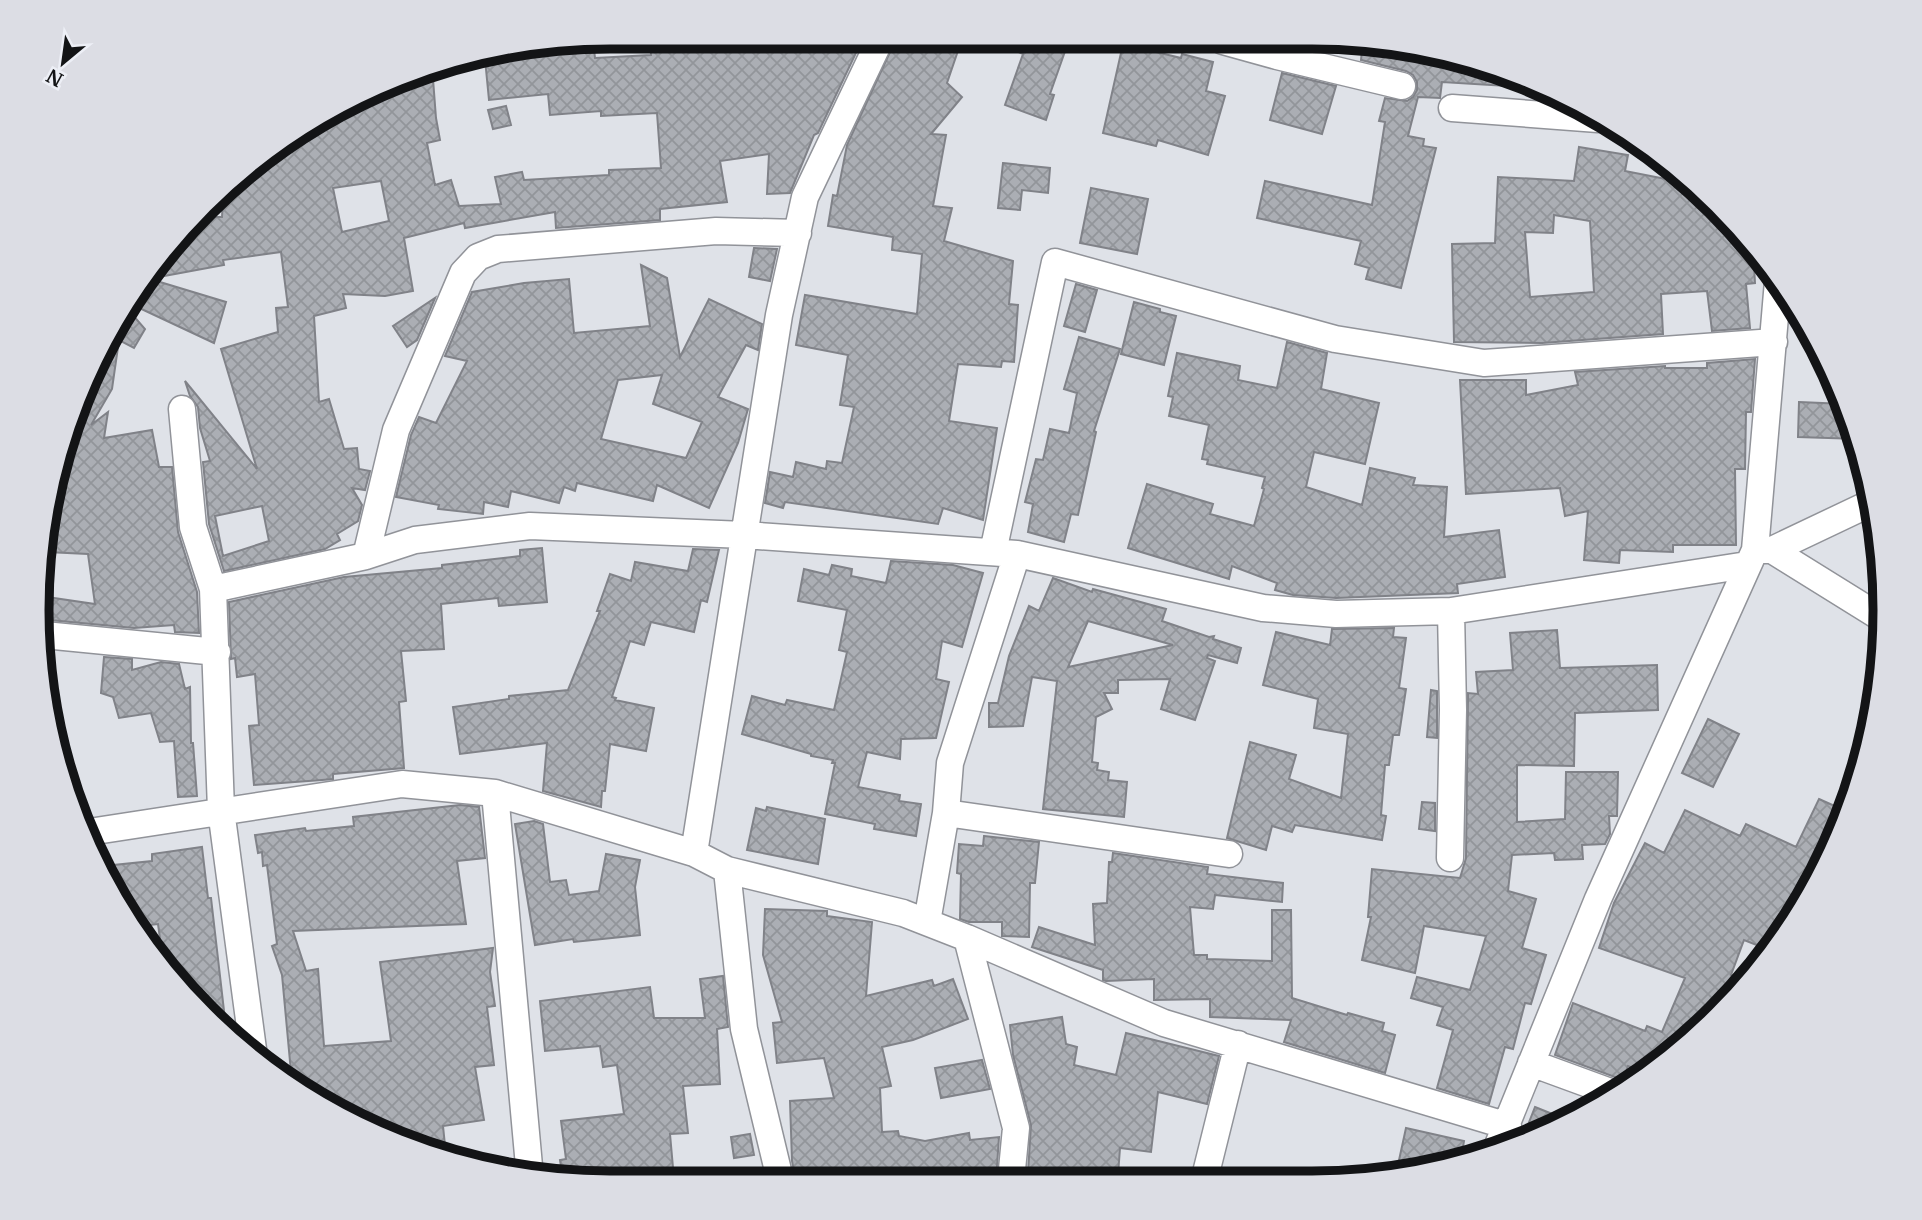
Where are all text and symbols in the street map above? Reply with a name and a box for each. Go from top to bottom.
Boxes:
north arrow [28,28,98,98]
text: N [42,64,67,92]

